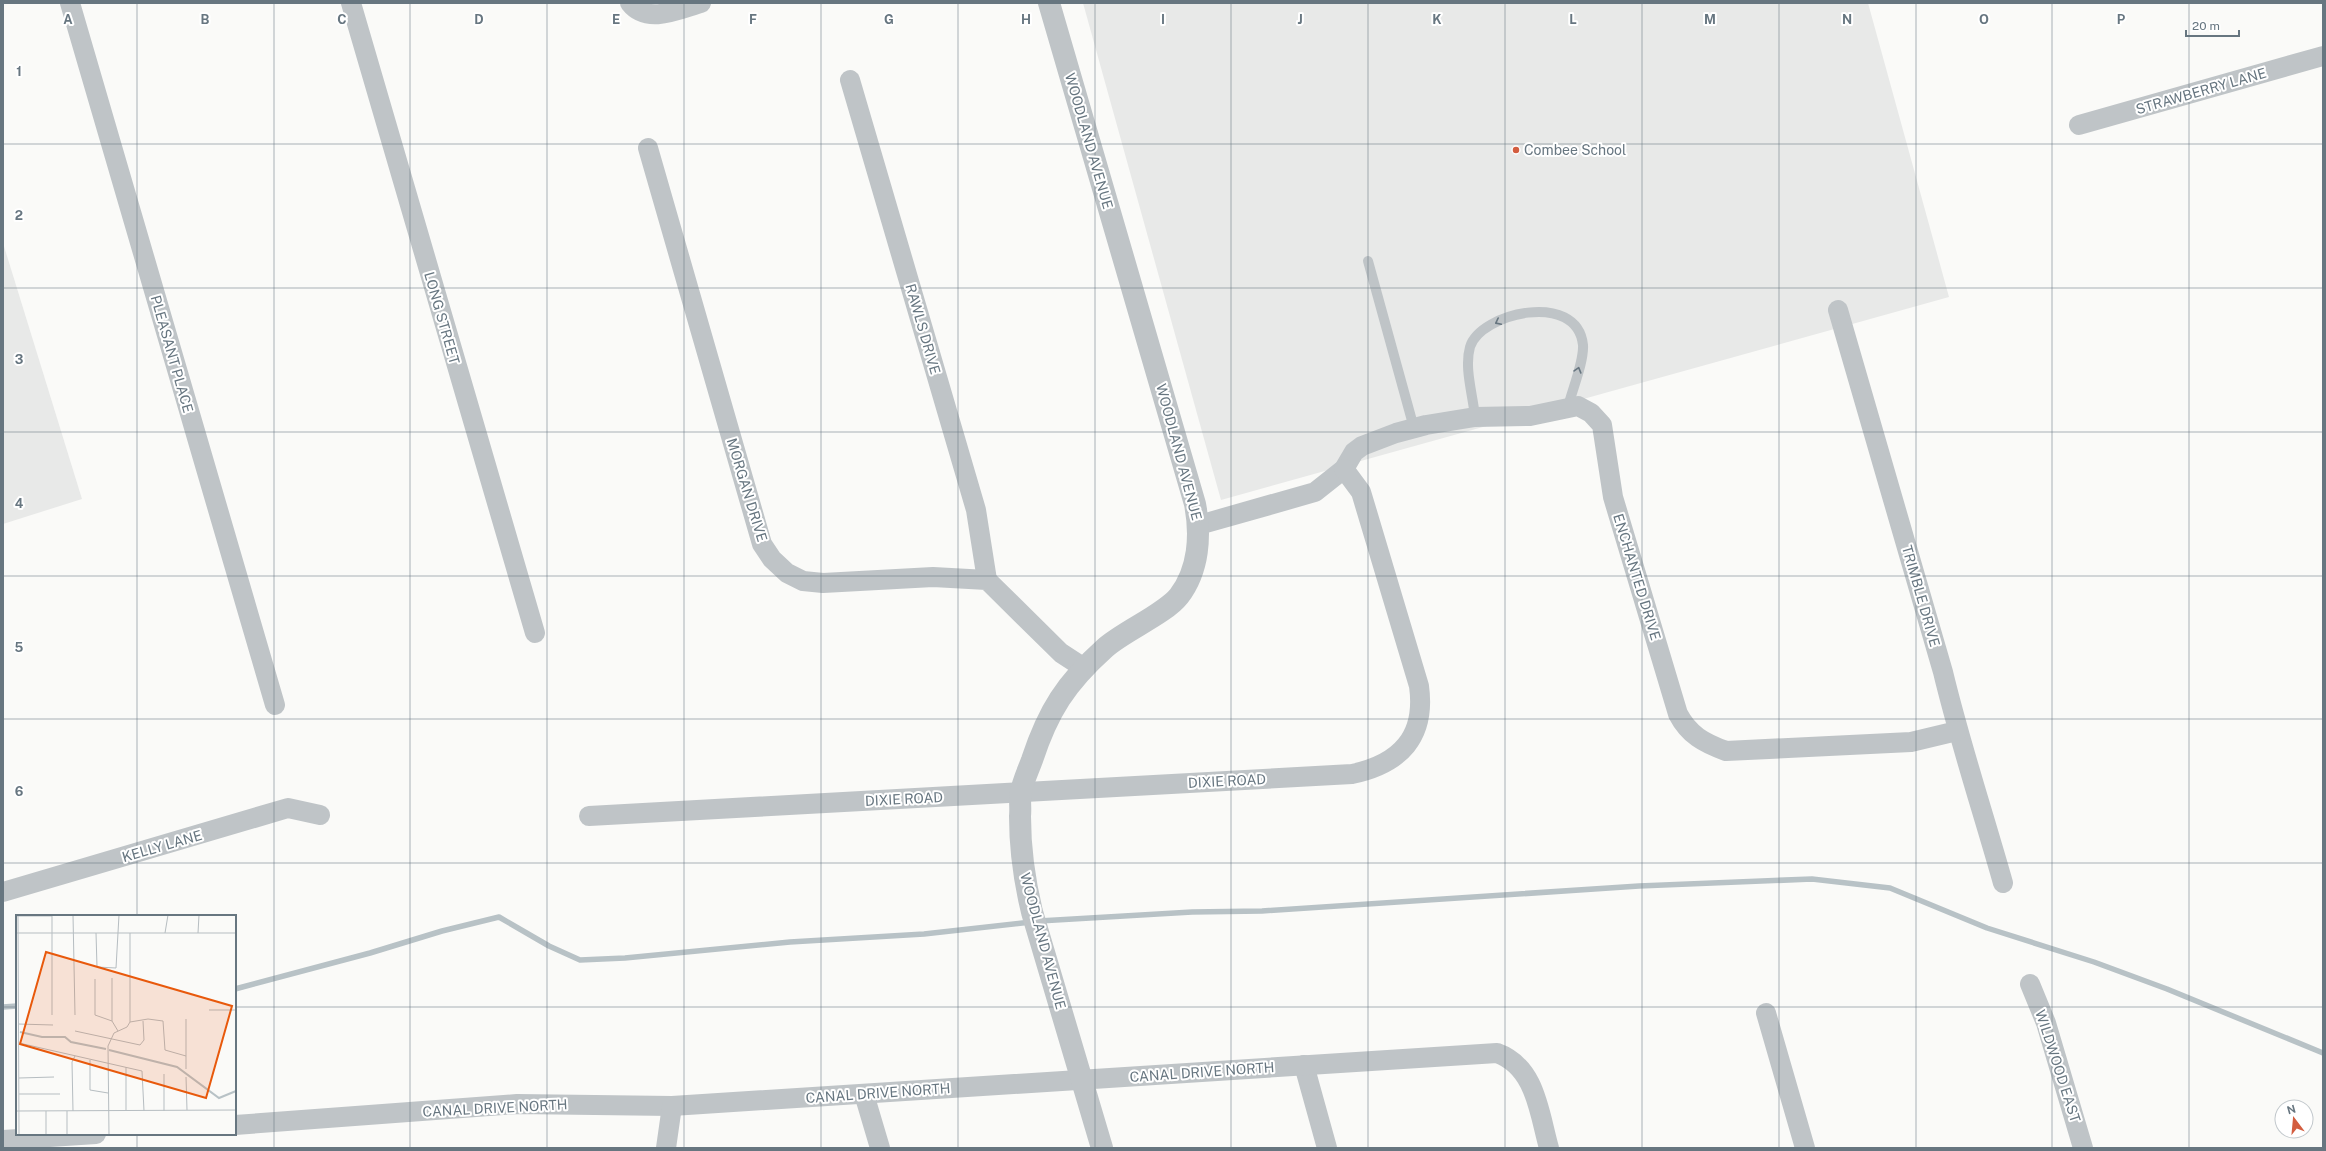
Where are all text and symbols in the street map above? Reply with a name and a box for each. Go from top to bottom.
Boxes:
text: A [63,12,73,27]
text: B [201,12,210,27]
text: C [337,12,347,27]
text: D [474,12,484,27]
text: E [612,12,620,27]
text: F [749,12,757,27]
text: G [884,12,894,27]
text: H [1021,12,1031,27]
text: I [1161,12,1165,27]
text: J [1297,12,1303,27]
text: K [1432,12,1442,27]
text: L [1569,12,1577,27]
text: M [1704,12,1716,27]
text: N [1842,12,1852,27]
text: O [1979,12,1989,27]
text: P [2117,12,2126,27]
scale bar [2186,12,2239,38]
text: 20 m [2192,19,2220,33]
text: 1 [16,64,22,79]
street label: STRAWBERRY LANE [2134,65,2268,117]
street label: WOODLAND AVENUE [1062,71,1116,211]
place label: Combee School [1524,142,1626,158]
marker: Combee School [1511,145,1521,155]
text: 2 [15,208,23,223]
street label: LONG STREET [421,270,463,366]
street label: RAWLS DRIVE [902,282,944,376]
street label: PLEASANT PLACE [148,293,196,415]
one-way arrow [1495,318,1503,325]
text: 3 [15,352,24,367]
one-way arrow [1573,367,1582,374]
street label: WOODLAND AVENUE [1153,382,1205,522]
street label: MORGAN DRIVE [724,436,770,544]
text: 4 [15,496,24,511]
street label: ENCHANTED DRIVE [1610,512,1664,642]
street label: TRIMBLE DRIVE [1899,543,1943,649]
text: 5 [15,640,24,655]
street label: DIXIE ROAD [1188,771,1266,791]
text: 6 [15,784,24,799]
street label: DIXIE ROAD [865,789,943,809]
street label: KELLY LANE [120,827,204,865]
street label: WOODLAND AVENUE [1017,871,1069,1011]
inset map [16,915,236,1135]
street label: WILDWOOD EAST [2032,1008,2084,1124]
street label: CANAL DRIVE NORTH [1129,1059,1275,1085]
street label: CANAL DRIVE NORTH [805,1080,951,1106]
street label: CANAL DRIVE NORTH [422,1096,568,1120]
north arrow [2274,1099,2314,1139]
text: N [2285,1102,2297,1116]

